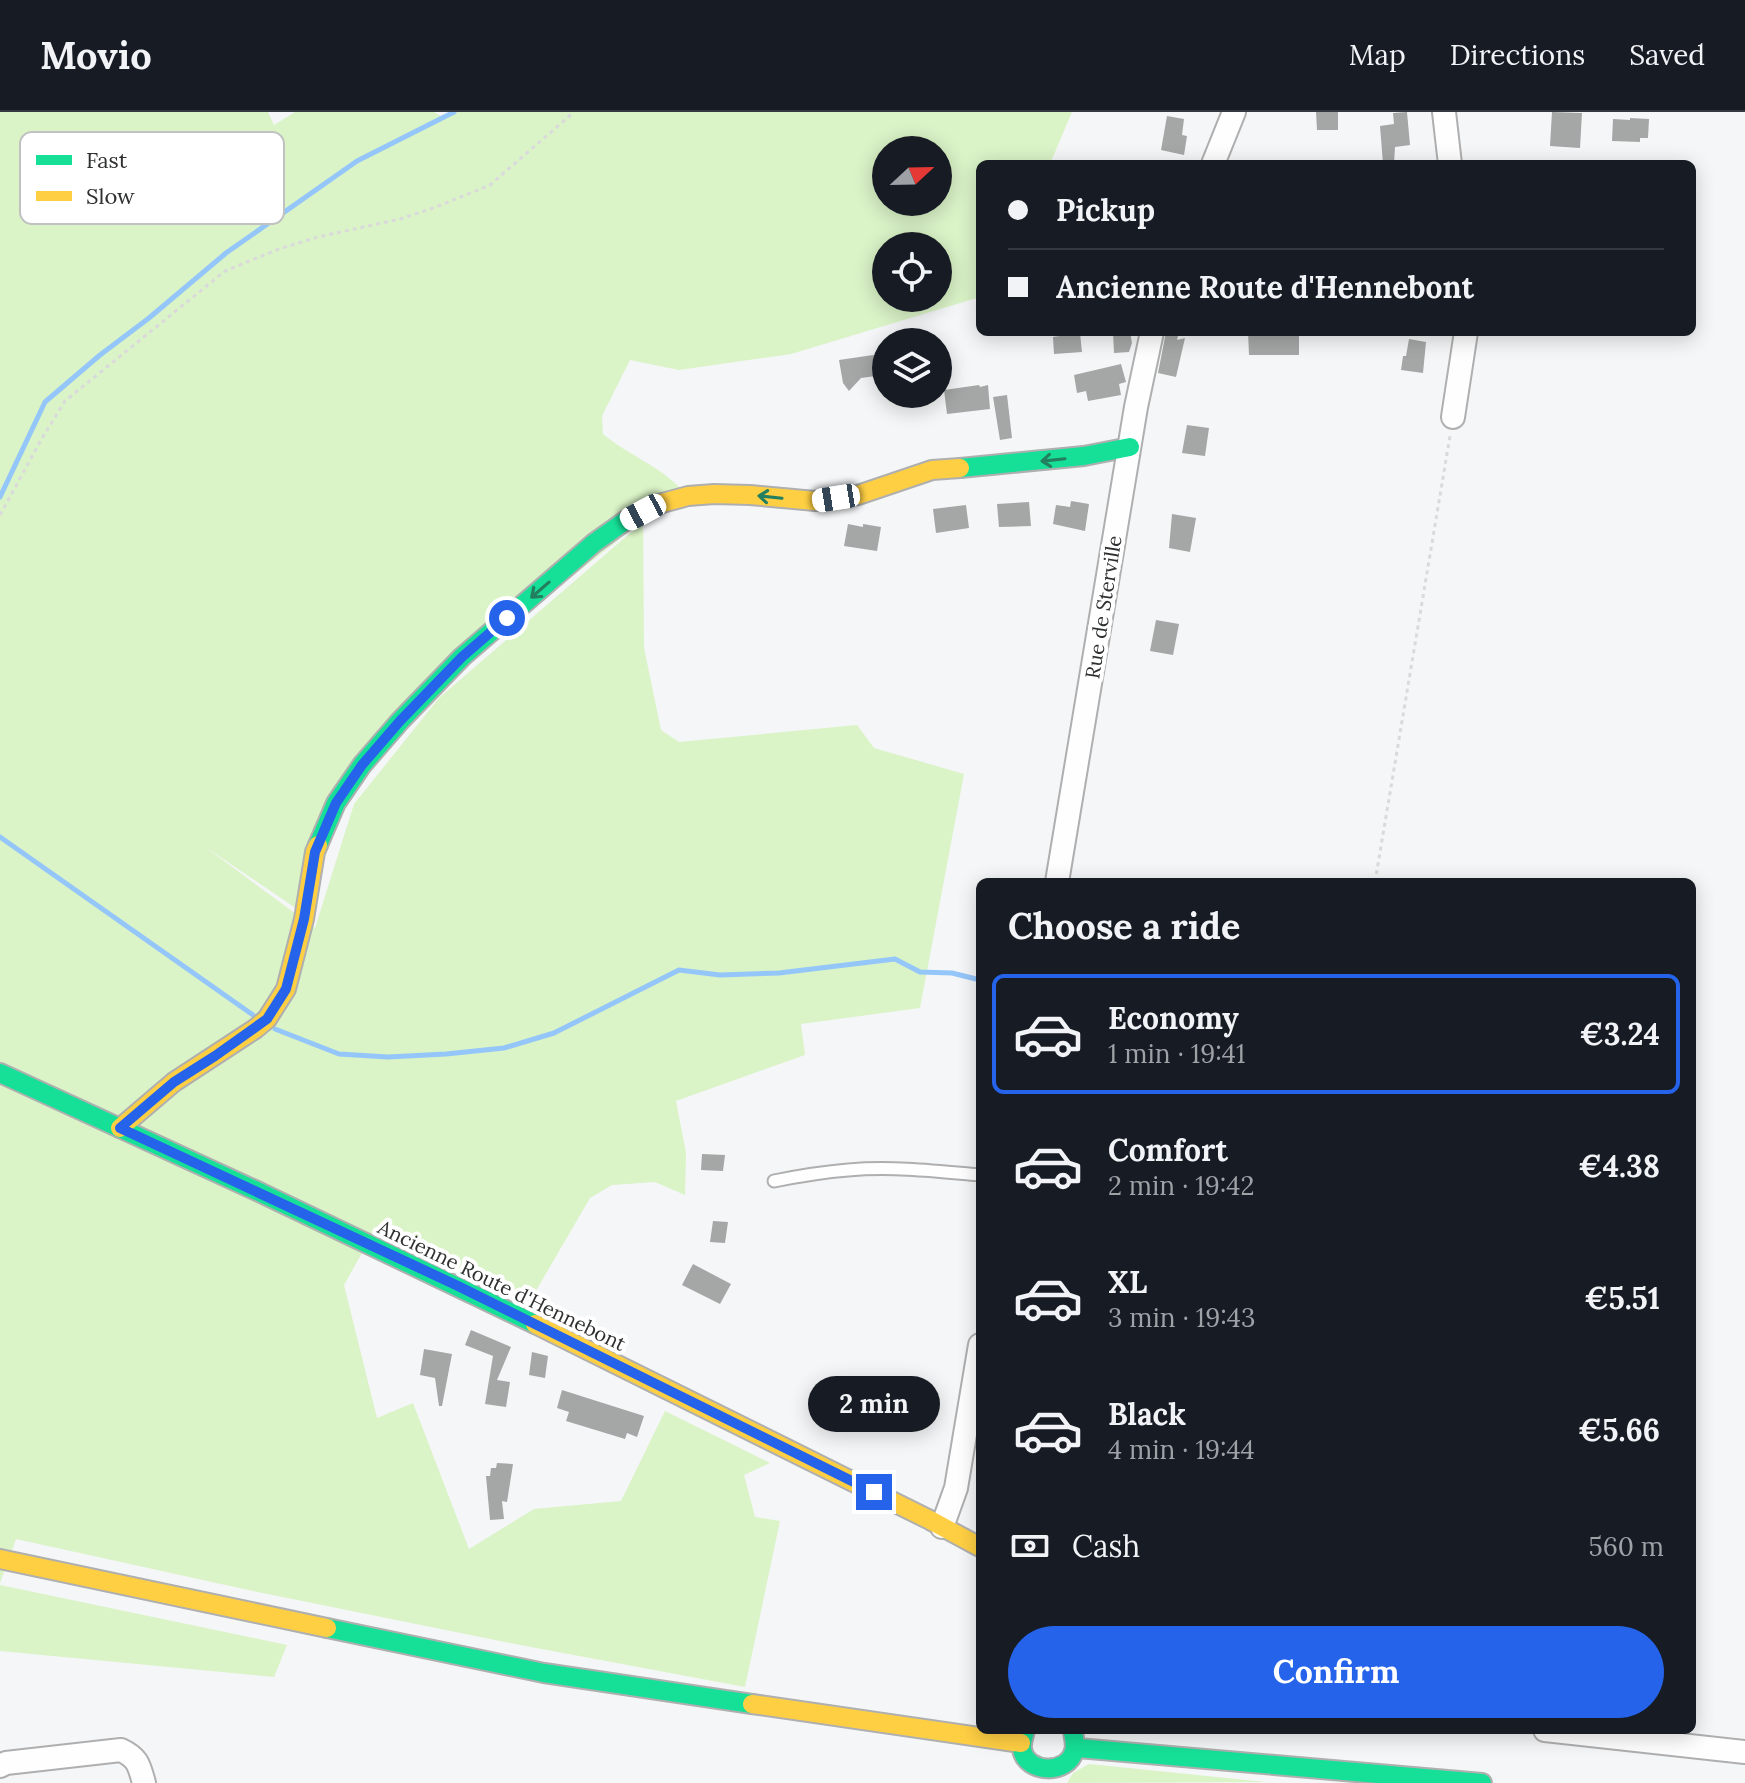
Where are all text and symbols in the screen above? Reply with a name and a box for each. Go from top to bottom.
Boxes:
text: Movio [40,31,152,79]
text: Map [1349,37,1406,73]
text: Directions [1450,37,1585,73]
text: Saved [1629,37,1705,73]
legend [20,132,284,224]
north arrow [872,136,952,216]
map controls [872,136,952,408]
text: Fast [86,146,128,174]
text: Slow [86,182,135,210]
text: Pickup [1056,191,1155,229]
button: locate [872,232,952,312]
text: Ancienne Route d'Hennebont [1056,268,1474,306]
button: layers [872,328,952,408]
one-way arrow [1040,452,1067,467]
car [810,482,862,514]
one-way arrow [757,489,784,504]
car [616,490,670,534]
street label: Rue de Sterville [1079,533,1127,680]
one-way arrow [530,581,551,599]
route start [489,600,525,636]
text: Choose a ride [1008,903,1240,949]
icon: car [1012,998,1084,1070]
text: Economy [1108,999,1239,1037]
text: €3.24 [1580,1015,1660,1053]
text: 1 min · 19:41 [1108,1037,1245,1070]
icon: car [1012,1130,1084,1202]
text: Comfort [1108,1131,1228,1169]
text: €4.38 [1578,1147,1660,1185]
text: 2 min · 19:42 [1108,1169,1254,1202]
street label: Ancienne Route d'Hennebont [373,1214,630,1356]
icon: car [1012,1262,1084,1334]
text: XL [1108,1263,1147,1301]
text: €5.51 [1584,1279,1660,1317]
text: 3 min · 19:43 [1108,1301,1255,1334]
callout: 2 min [808,1376,940,1432]
text: 2 min [839,1387,909,1420]
icon: car [1012,1394,1084,1466]
text: Black [1108,1395,1186,1433]
text: €5.66 [1578,1411,1660,1449]
text: 4 min · 19:44 [1108,1433,1255,1466]
route end [856,1474,892,1510]
icon: cash [1008,1524,1052,1568]
text: Cash [1072,1527,1140,1565]
text: 560 m [1589,1530,1664,1563]
button: Confirm [1008,1626,1664,1718]

